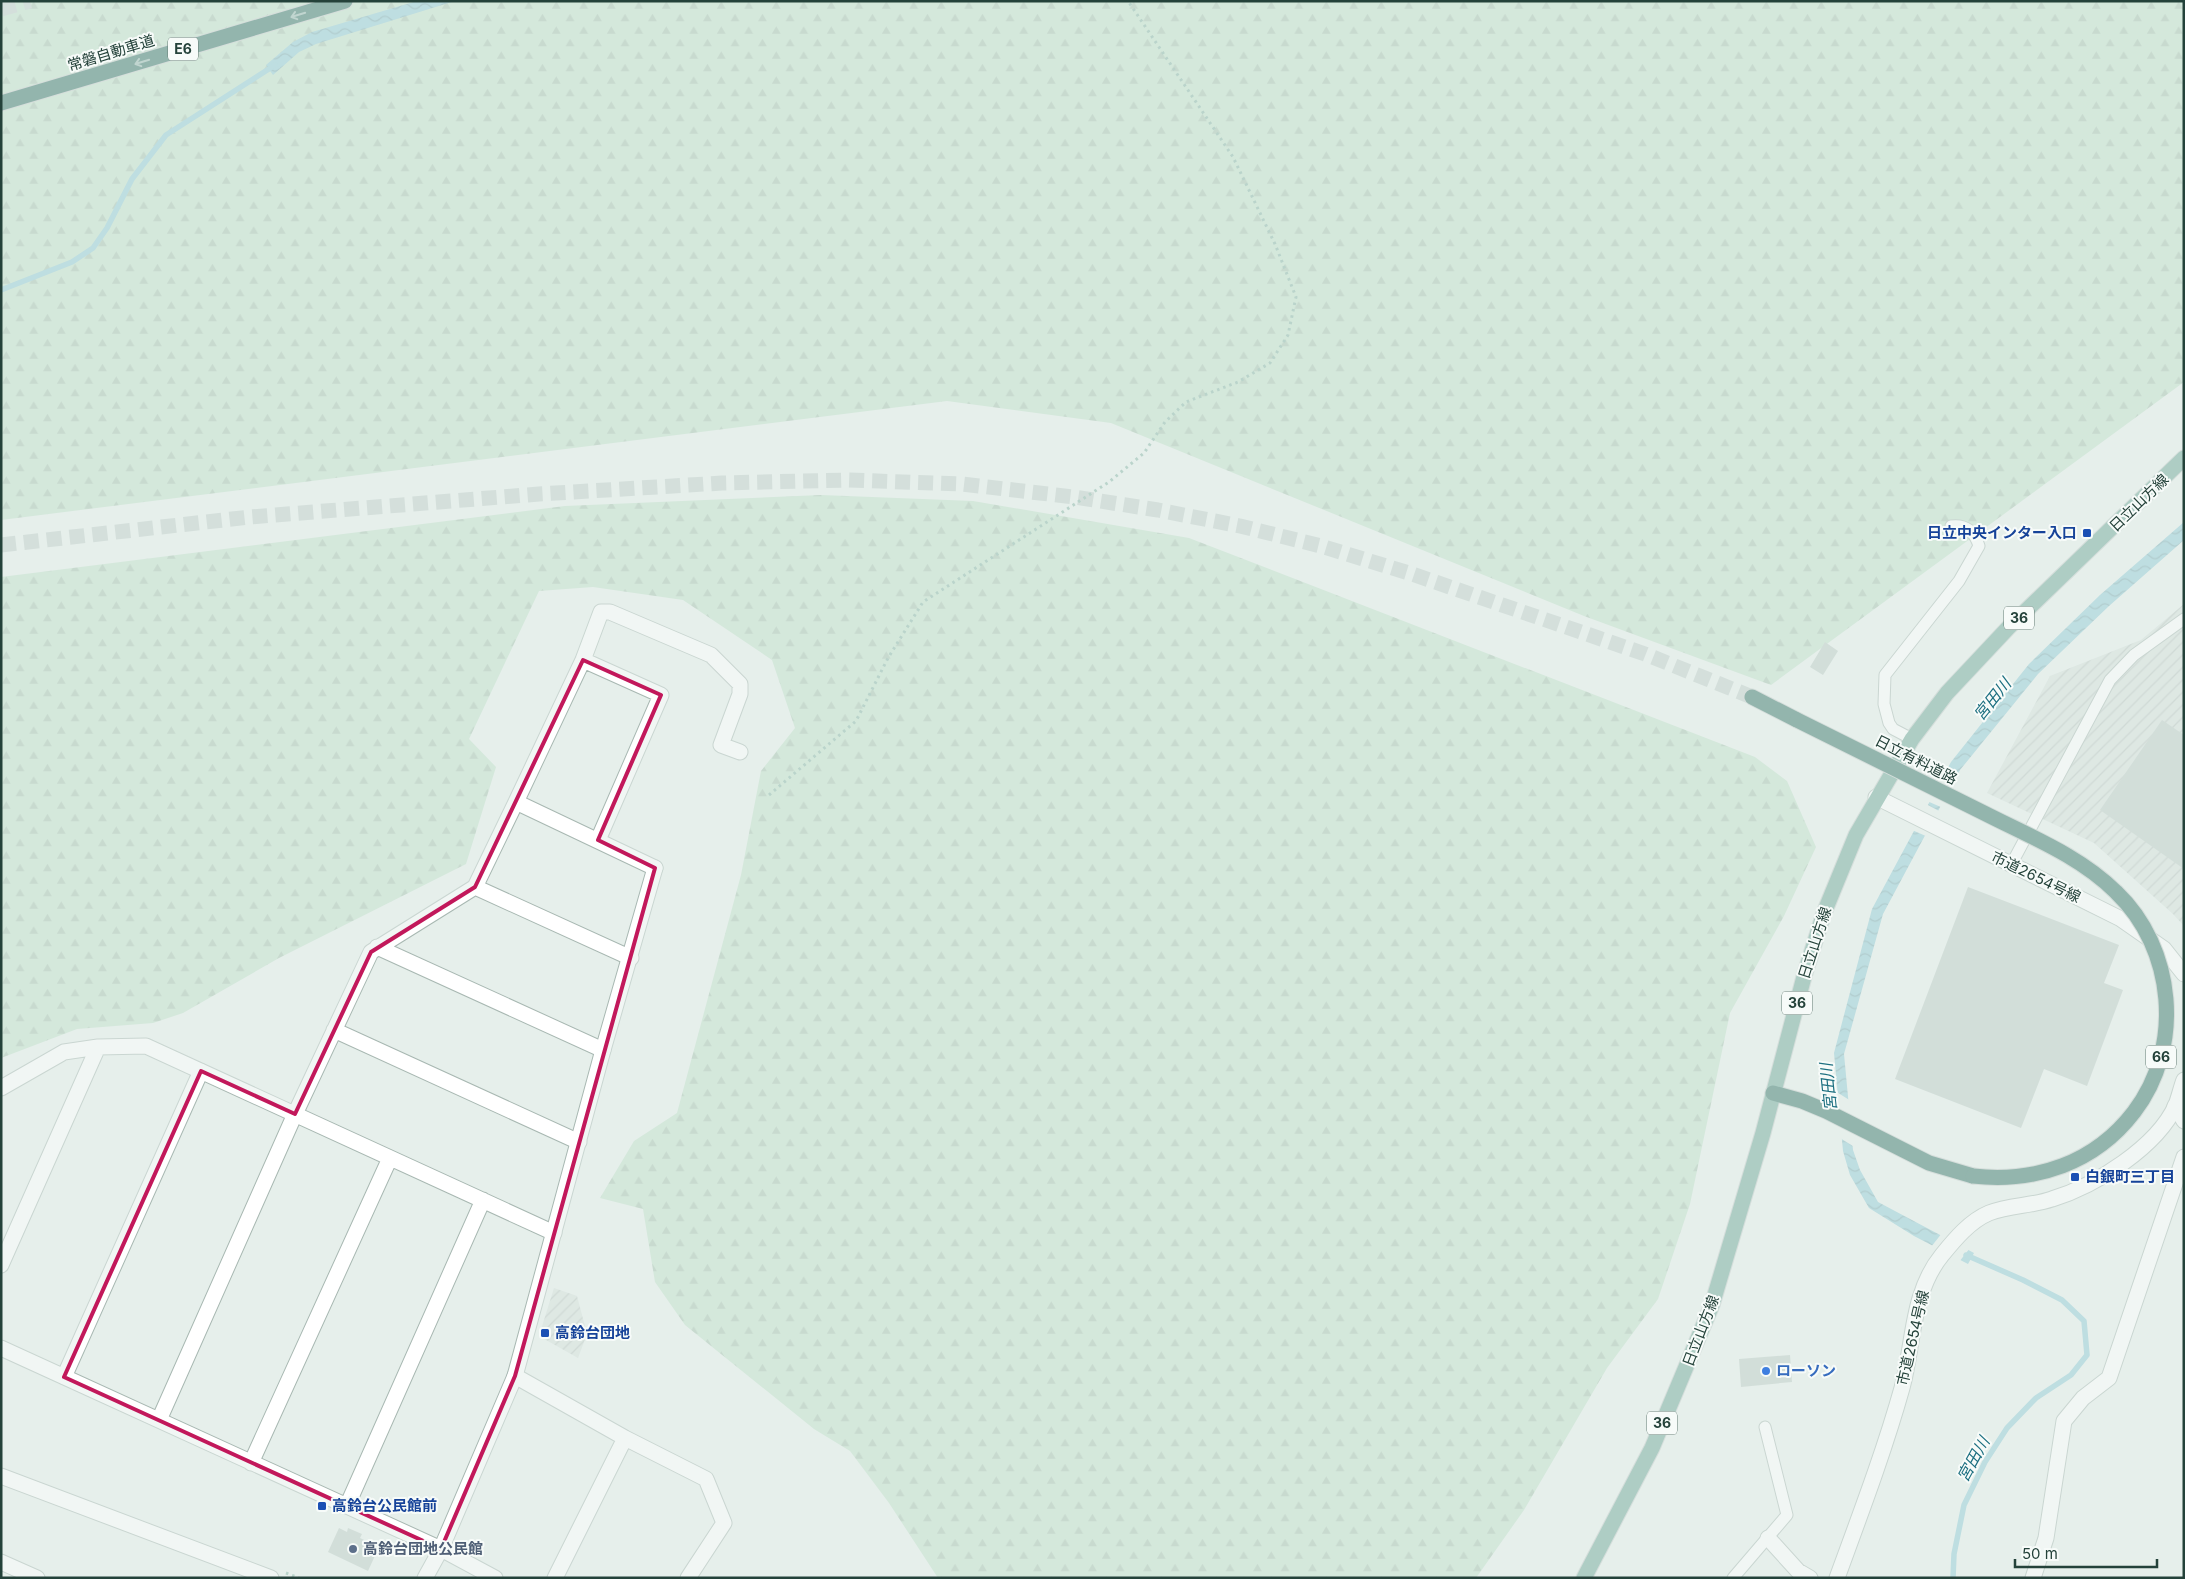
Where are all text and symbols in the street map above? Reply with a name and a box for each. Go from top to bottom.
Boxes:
one-way arrow [290,11,306,21]
street label: 常磐自動車道 [65,30,157,75]
road number: E6 [168,38,198,61]
one-way arrow [135,57,151,67]
street label: 日立山方線 [2105,470,2172,536]
place label: 日立中央インター入口 [1927,523,2077,542]
marker: 日立中央インター入口 [2081,527,2093,539]
road number: 36 [2004,606,2034,630]
water label: 宮田川 [1969,673,2016,724]
street label: 日立有料道路 [1872,731,1961,788]
street label: 市道2654号線 [1988,847,2084,906]
street label: 日立山方線 [1794,904,1835,981]
road number: 36 [1782,991,1812,1014]
road number: 66 [2146,1046,2176,1068]
water label: 宮田川 [1815,1060,1840,1112]
place label: 白銀町三丁目 [2085,1167,2175,1186]
marker: 白銀町三丁目 [2069,1171,2081,1183]
street label: 市道2654号線 [1892,1288,1933,1387]
street label: 日立山方線 [1678,1292,1723,1369]
place label: 高鈴台団地 [555,1323,630,1342]
marker: 高鈴台団地 [539,1327,551,1339]
place label: ローソン [1776,1361,1836,1380]
marker: ローソン [1760,1365,1772,1377]
road number: 36 [1647,1412,1677,1435]
water label: 宮田川 [1953,1431,1994,1485]
place label: 高鈴台公民館前 [332,1496,437,1515]
marker: 高鈴台公民館前 [316,1500,328,1512]
scale bar [2015,1536,2158,1568]
place label: 高鈴台団地公民館 [363,1539,483,1558]
marker: 高鈴台団地公民館 [347,1543,359,1555]
text: 50 m [2022,1544,2058,1563]

